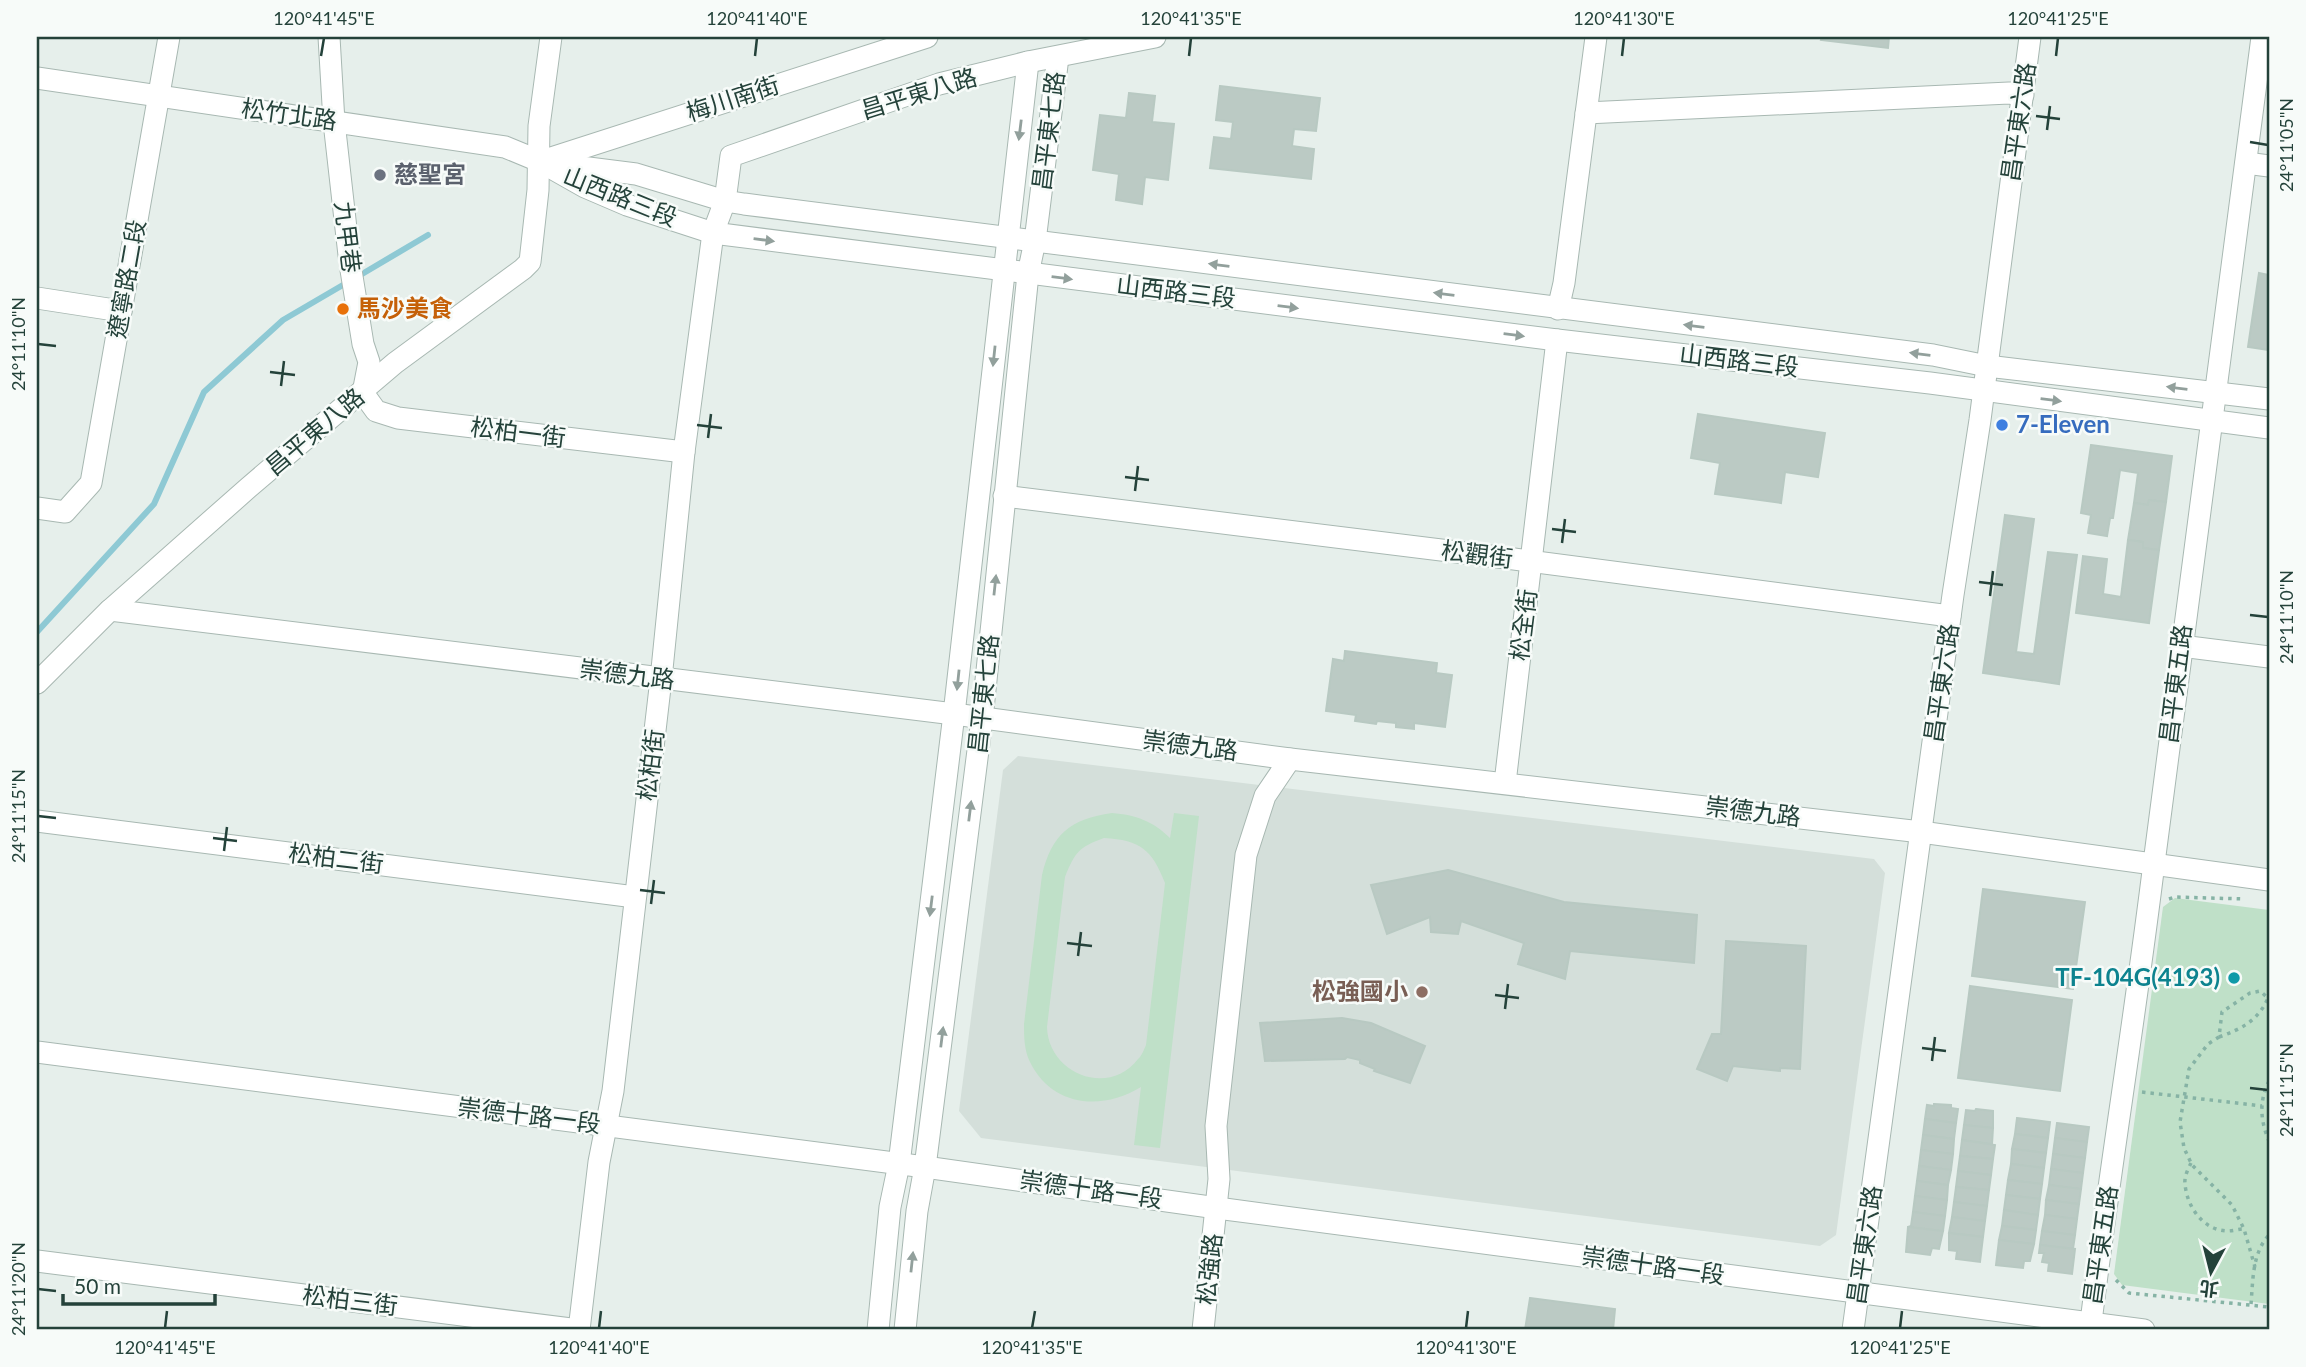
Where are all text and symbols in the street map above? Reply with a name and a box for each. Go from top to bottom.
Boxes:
text: 120°41'45"E [273,7,375,29]
text: 120°41'40"E [706,7,808,29]
text: 120°41'35"E [1140,7,1242,29]
text: 120°41'30"E [1573,7,1675,29]
text: 120°41'25"E [2007,7,2109,29]
street label: 昌平東六路 [1995,60,2040,183]
street label: 昌平東八路 [857,61,980,124]
street label: 梅川南街 [682,69,783,126]
street label: 昌平東七路 [1026,69,1069,192]
street label: 松竹北路 [240,92,339,135]
text: 24°11'05"N [2275,98,2297,192]
one-way arrow [1014,119,1025,141]
place label: 慈聖宮 [394,159,466,188]
street label: 山西路三段 [559,160,682,232]
marker: 慈聖宮 [372,167,388,183]
street label: 九甲巷 [330,199,367,274]
street label: 遼寧路二段 [101,217,150,340]
one-way arrow [753,234,775,245]
one-way arrow [1208,259,1230,270]
street label: 山西路三段 [1115,269,1238,312]
one-way arrow [1051,273,1073,284]
one-way arrow [1433,288,1455,299]
place label: 馬沙美食 [357,293,453,322]
text: 24°11'10"N [7,297,29,391]
marker: 馬沙美食 [335,301,351,317]
one-way arrow [1277,301,1299,312]
one-way arrow [1683,320,1705,331]
one-way arrow [1503,330,1525,341]
street label: 山西路三段 [1678,338,1801,381]
one-way arrow [989,345,1000,367]
one-way arrow [1909,348,1931,359]
street label: 昌平東八路 [259,381,369,481]
one-way arrow [2166,382,2188,393]
one-way arrow [2040,395,2062,406]
place label: 7-Eleven [2016,409,2110,438]
street label: 松柏一街 [469,411,568,452]
marker: 7-Eleven [1994,417,2010,433]
street label: 松觀街 [1440,535,1515,572]
text: 24°11'10"N [2275,570,2297,664]
one-way arrow [990,574,1001,596]
street label: 松全街 [1504,587,1541,662]
street label: 昌平東六路 [1918,621,1963,744]
street label: 昌平東五路 [2153,622,2196,745]
street label: 昌平東七路 [962,633,1003,755]
street label: 崇德九路 [578,653,677,694]
one-way arrow [952,669,963,691]
street label: 崇德九路 [1141,724,1240,765]
street label: 松柏街 [631,727,668,802]
text: 24°11'15"N [7,769,29,863]
street label: 崇德九路 [1704,790,1803,831]
one-way arrow [965,800,976,822]
street label: 松柏二街 [287,837,386,878]
one-way arrow [925,895,936,917]
place label: TF-104G(4193) [2055,962,2220,991]
marker: TF-104G(4193) [2226,970,2242,986]
place label: 松強國小 [1312,976,1408,1005]
marker: 松強國小 [1414,984,1430,1000]
one-way arrow [936,1026,947,1048]
text: 24°11'15"N [2275,1043,2297,1137]
street label: 崇德十路一段 [456,1091,602,1138]
street label: 崇德十路一段 [1018,1164,1165,1213]
street label: 昌平東六路 [1841,1183,1886,1306]
street label: 昌平東五路 [2077,1183,2122,1306]
street label: 松強路 [1190,1232,1227,1306]
north arrow [2176,1238,2246,1308]
street label: 崇德十路一段 [1580,1240,1727,1289]
text: 24°11'20"N [7,1242,29,1336]
one-way arrow [906,1251,917,1273]
scale bar [63,1262,215,1306]
text: 50 m [74,1273,121,1298]
text: 北 [2198,1277,2220,1302]
street label: 松柏三街 [301,1279,400,1320]
text: 120°41'45"E [114,1336,216,1358]
text: 120°41'40"E [548,1336,650,1358]
text: 120°41'35"E [981,1336,1083,1358]
text: 120°41'30"E [1415,1336,1517,1358]
text: 120°41'25"E [1849,1336,1951,1358]

